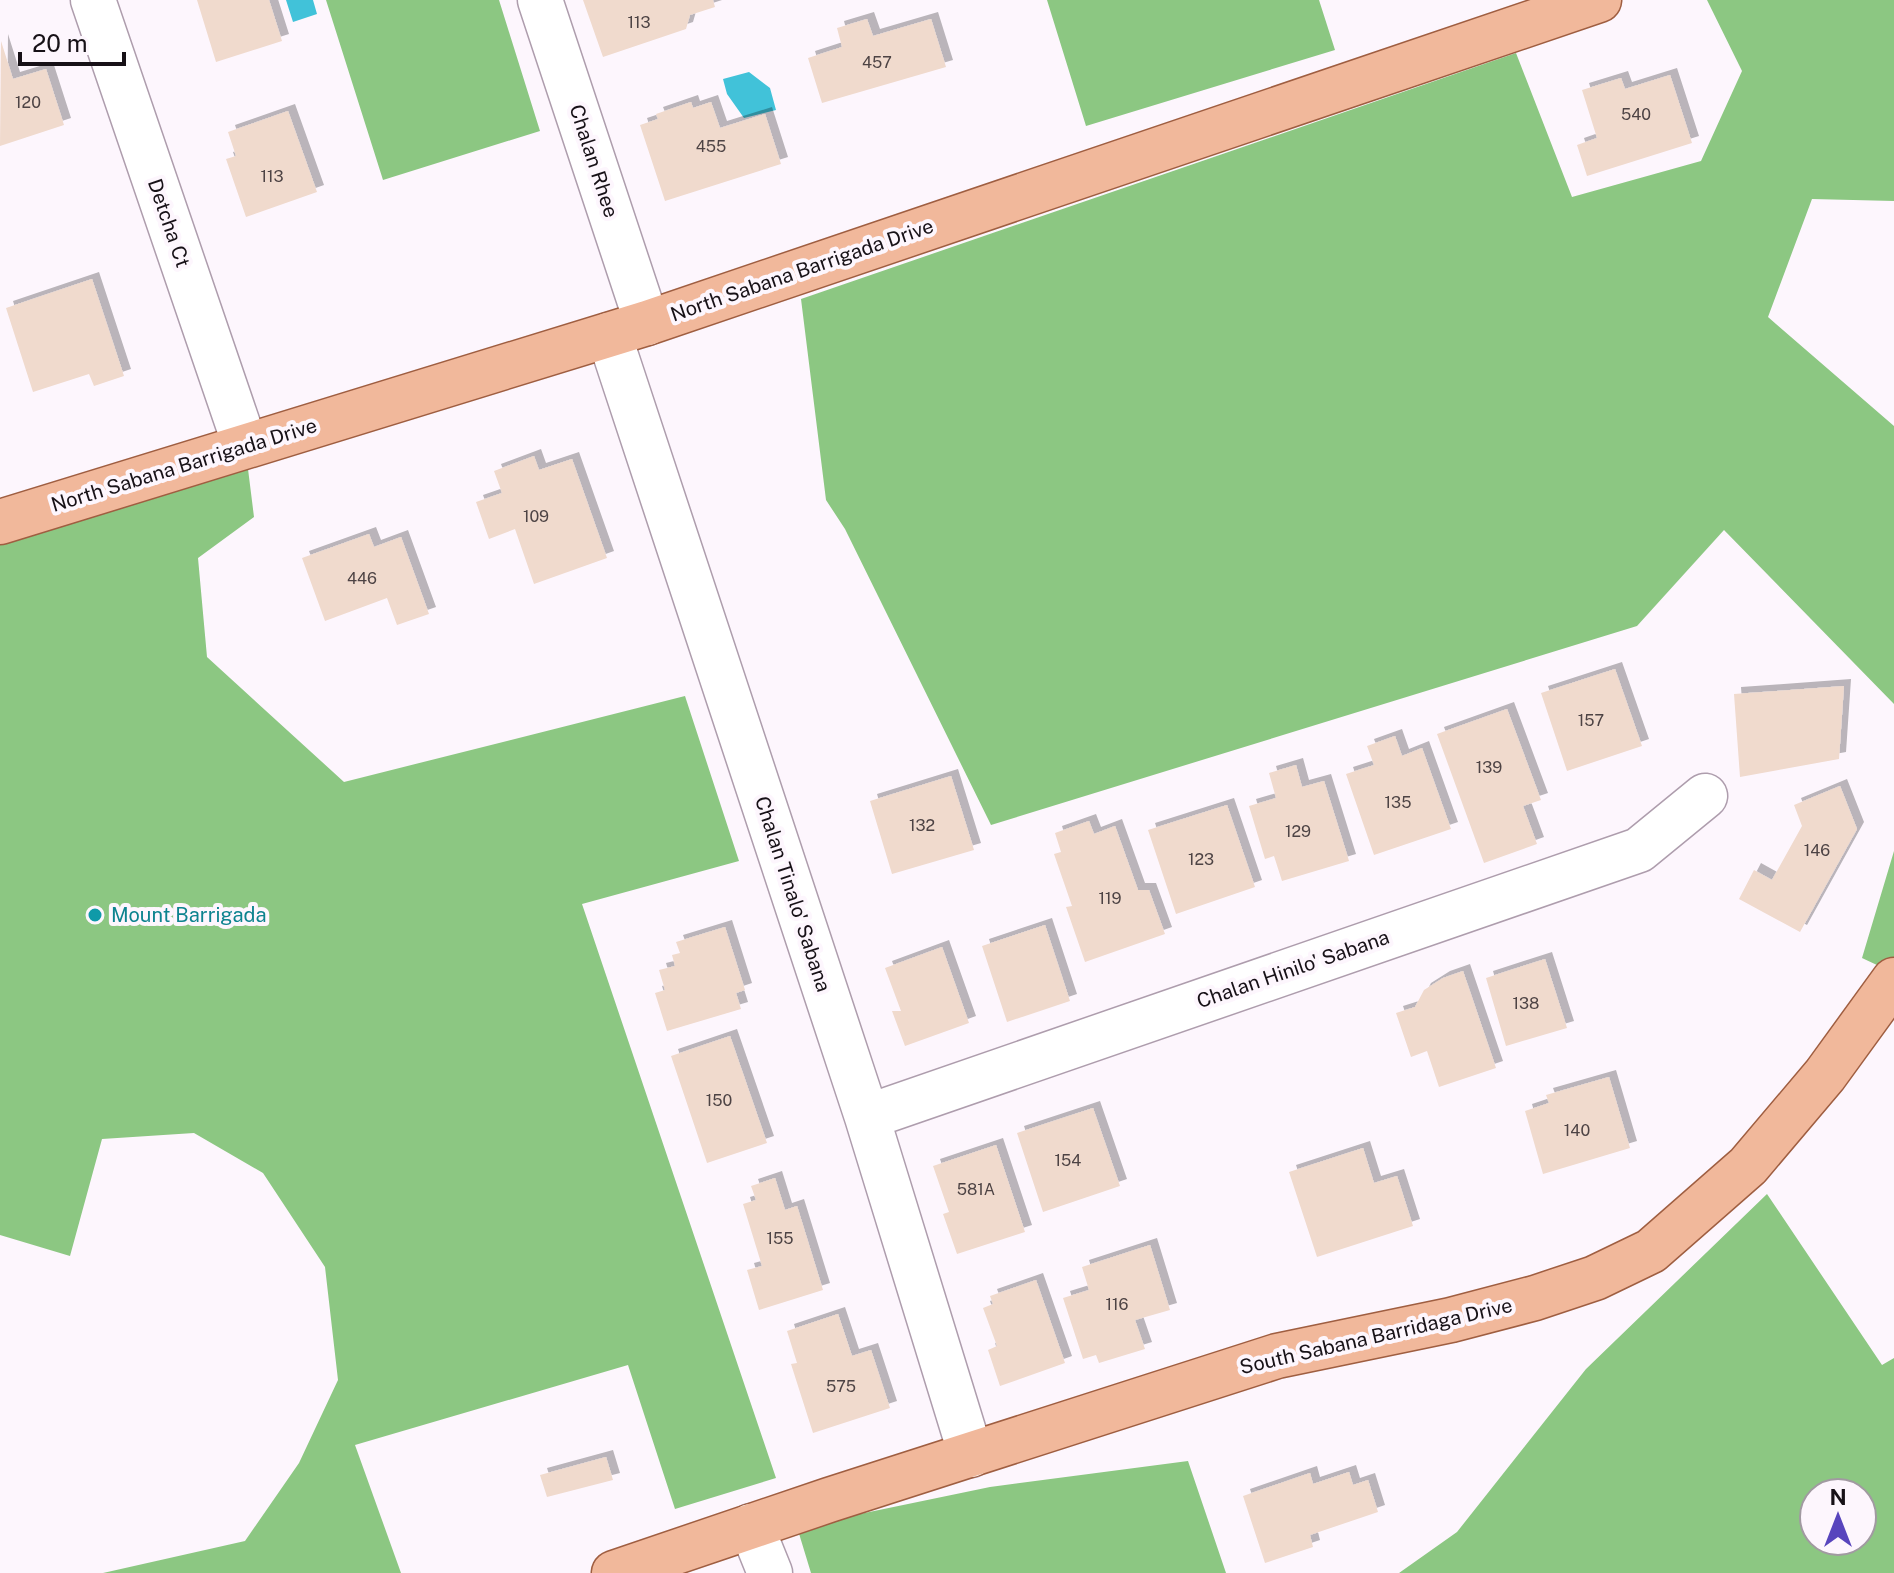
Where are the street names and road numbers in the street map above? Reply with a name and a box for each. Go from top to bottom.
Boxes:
street label: Chalan Rhee [564,101,624,221]
street label: Detcha Ct [143,176,195,270]
street label: North Sabana Barrigada Drive [667,214,937,326]
street label: North Sabana Barrigada Drive [48,413,320,517]
street label: Chalan Tinalo' Sabana [750,793,836,995]
street label: Chalan Hinilo' Sabana [1194,925,1392,1013]
street label: South Sabana Barridaga Drive [1237,1293,1515,1379]

